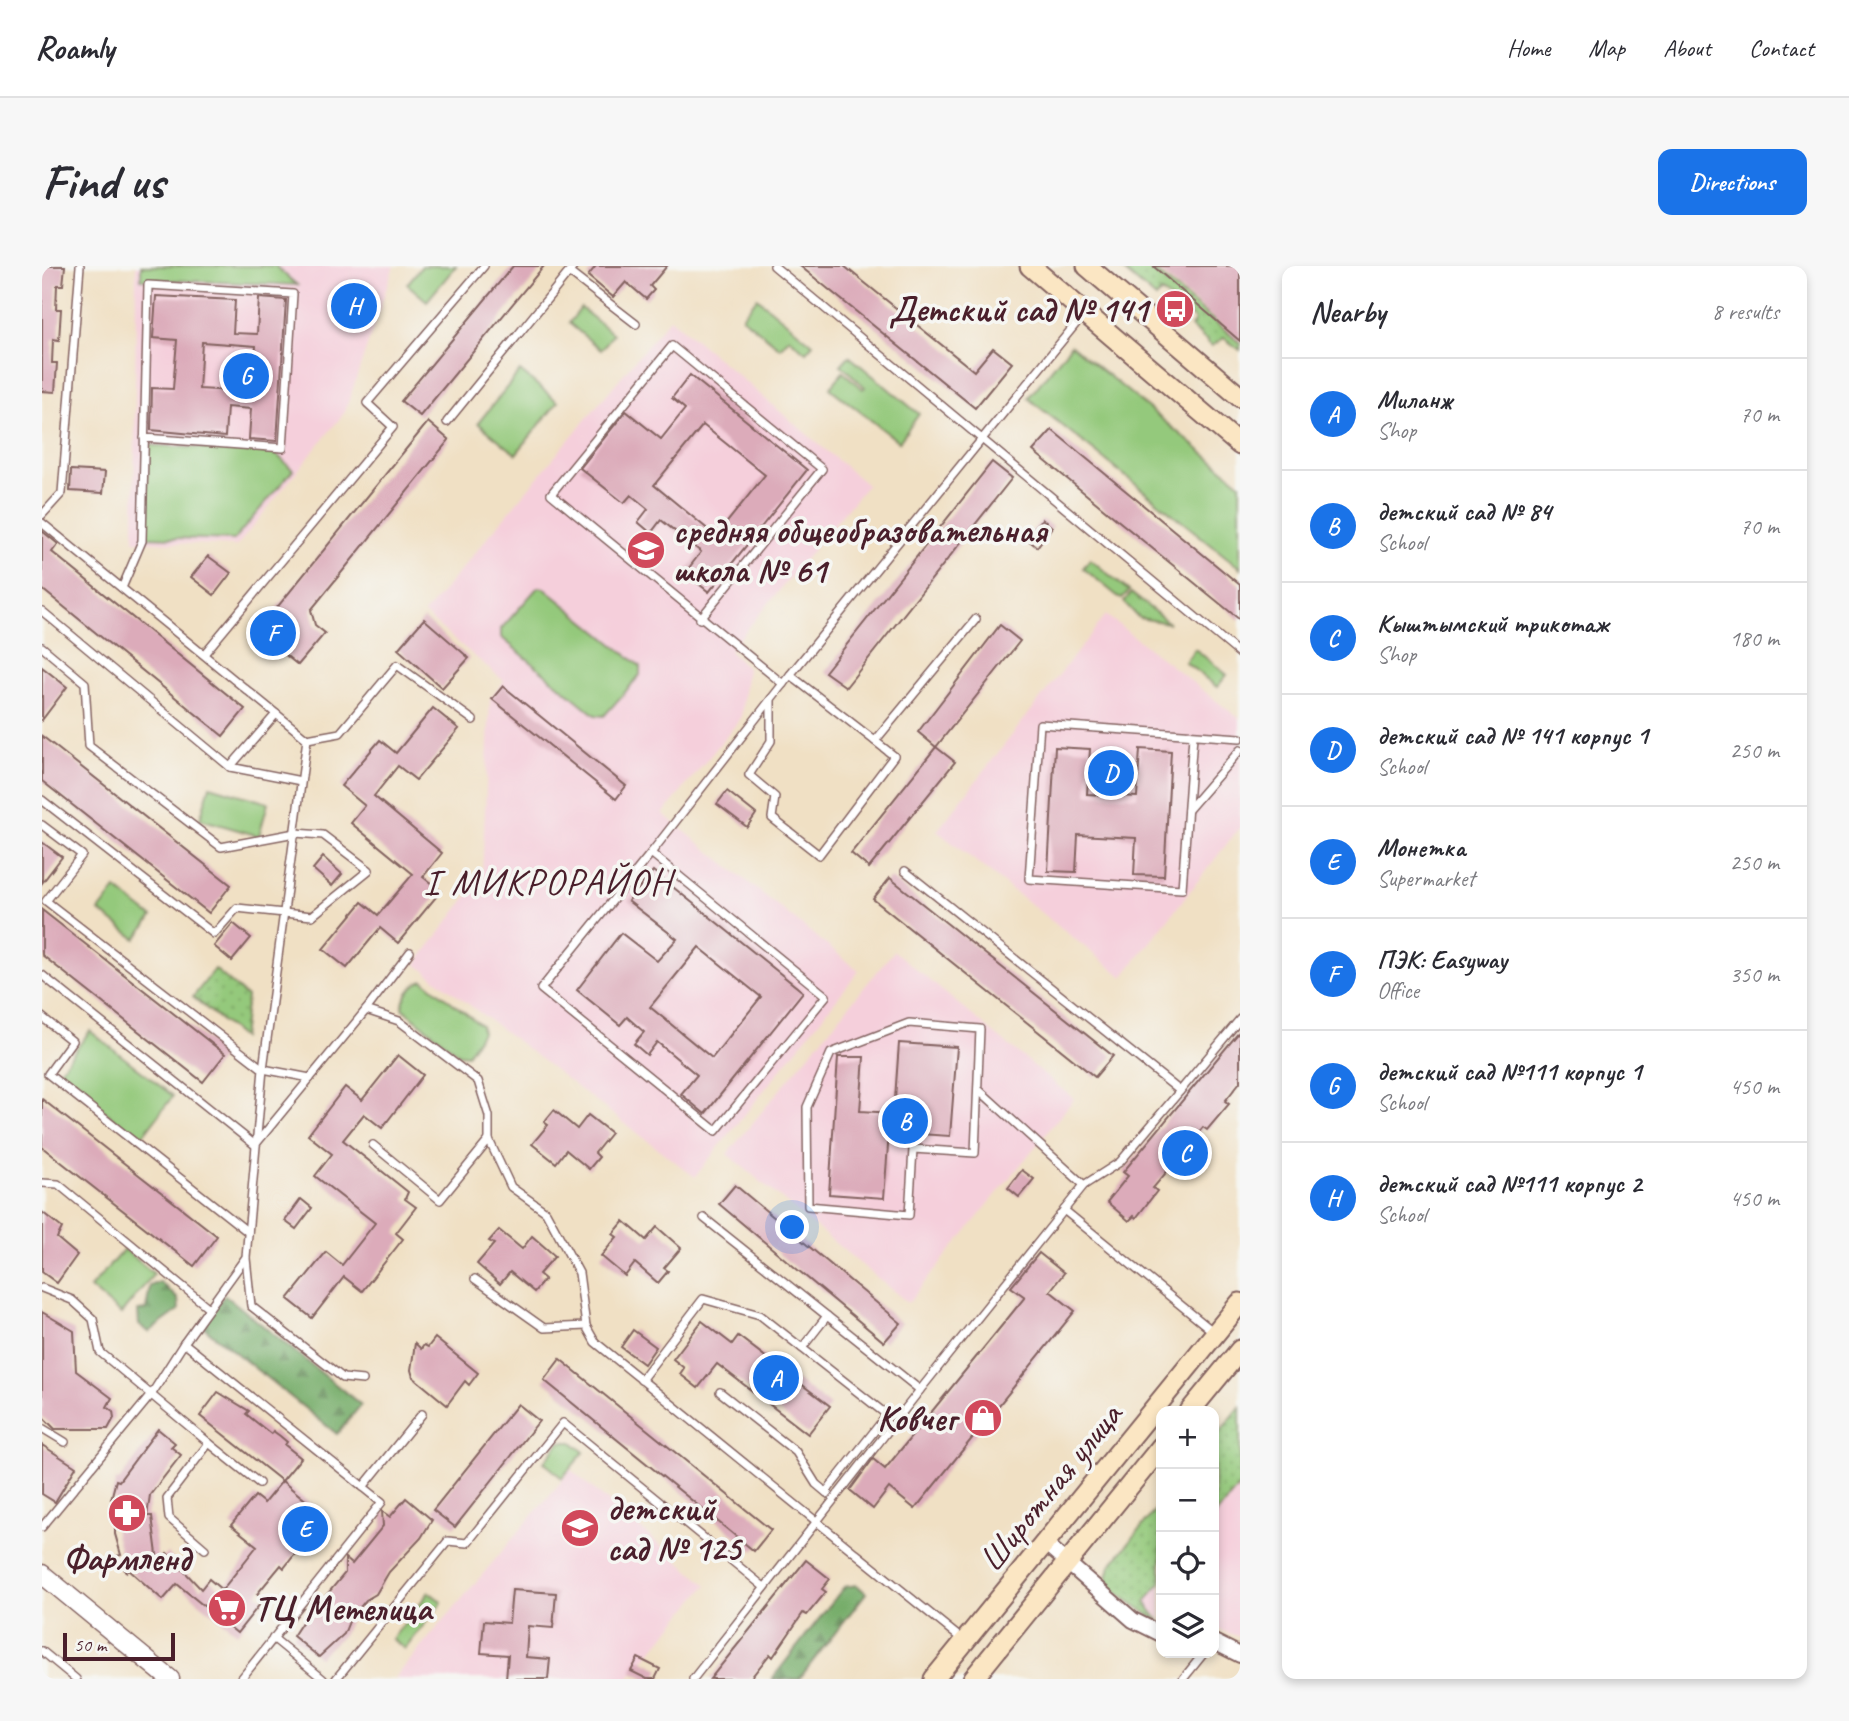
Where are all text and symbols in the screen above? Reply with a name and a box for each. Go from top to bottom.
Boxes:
text: Roamly [35,27,114,69]
text: Home [1507,33,1550,63]
text: Map [1588,33,1625,63]
text: About [1663,33,1711,63]
text: Contact [1749,33,1814,63]
button: Directions [1658,149,1807,215]
text: Find us [42,151,164,213]
pin: H [331,280,377,332]
place label: Детский сад № 141 [889,287,1151,332]
bus stop icon: Детский сад № 141 [1154,288,1196,330]
text: Nearby [1310,293,1386,331]
text: 8 results [1712,297,1779,326]
pin: G [223,350,269,402]
text: Миланж [1377,383,1452,416]
text: A [1327,400,1339,429]
text: 70 m [1740,400,1779,429]
text: Shop [1377,416,1416,445]
text: детский сад № 84 [1377,495,1551,528]
place label: средняя общеобразовательная школа № 61 [673,508,1049,593]
text: B [1327,512,1339,541]
text: 70 m [1740,512,1779,541]
text: School [1377,528,1426,557]
school or university icon: средняя общеобразовательная школа № 61 [625,529,667,571]
pin: F [250,607,296,659]
text: Кыштымский трикотаж [1377,607,1609,640]
text: C [1328,624,1338,653]
text: 180 m [1730,624,1779,653]
text: Shop [1377,640,1416,669]
text: детский сад № 141 корпус 1 [1377,719,1648,752]
text: D [1326,736,1340,765]
text: 250 m [1730,736,1779,765]
pin: D [1088,747,1134,799]
text: School [1377,752,1426,781]
text: Монетка [1377,831,1465,864]
text: E [1327,848,1339,877]
text: 250 m [1730,848,1779,877]
district label: I МИКРОРАЙОН [423,858,677,905]
text: Supermarket [1377,864,1475,893]
text: ПЭК: Easyway [1377,943,1507,976]
text: F [1328,960,1338,989]
text: 350 m [1730,960,1779,989]
text: Office [1377,976,1419,1005]
text: детский сад №111 корпус 1 [1377,1055,1642,1088]
text: G [1327,1072,1339,1101]
text: 450 m [1730,1072,1779,1101]
text: School [1377,1088,1426,1117]
pin: B [882,1095,928,1147]
pin: C [1162,1127,1208,1179]
text: детский сад №111 корпус 2 [1377,1167,1642,1200]
text: H [1326,1184,1340,1213]
text: 450 m [1730,1184,1779,1213]
text: School [1377,1200,1426,1229]
your location [775,1210,809,1244]
pin: A [753,1352,799,1404]
street label: Широтная улица [969,1392,1134,1581]
place label: Ковчег [877,1396,960,1441]
shop icon: Ковчег [962,1397,1004,1439]
map controls [1156,1406,1219,1658]
button: + [1156,1406,1219,1469]
button: − [1156,1469,1219,1532]
place label: детский сад № 125 [607,1486,743,1571]
pharmacy icon: Фармленд [106,1492,148,1534]
pin: E [282,1503,328,1555]
school or university icon: детский сад № 125 [559,1507,601,1549]
button: locate [1156,1532,1219,1595]
place label: Фармленд [63,1536,194,1581]
place label: ТЦ Метелица [254,1586,435,1631]
supermarket icon: ТЦ Метелица [206,1587,248,1629]
button: layers [1156,1595,1219,1658]
scale bar [63,1630,175,1662]
text: 50 m [74,1633,106,1657]

